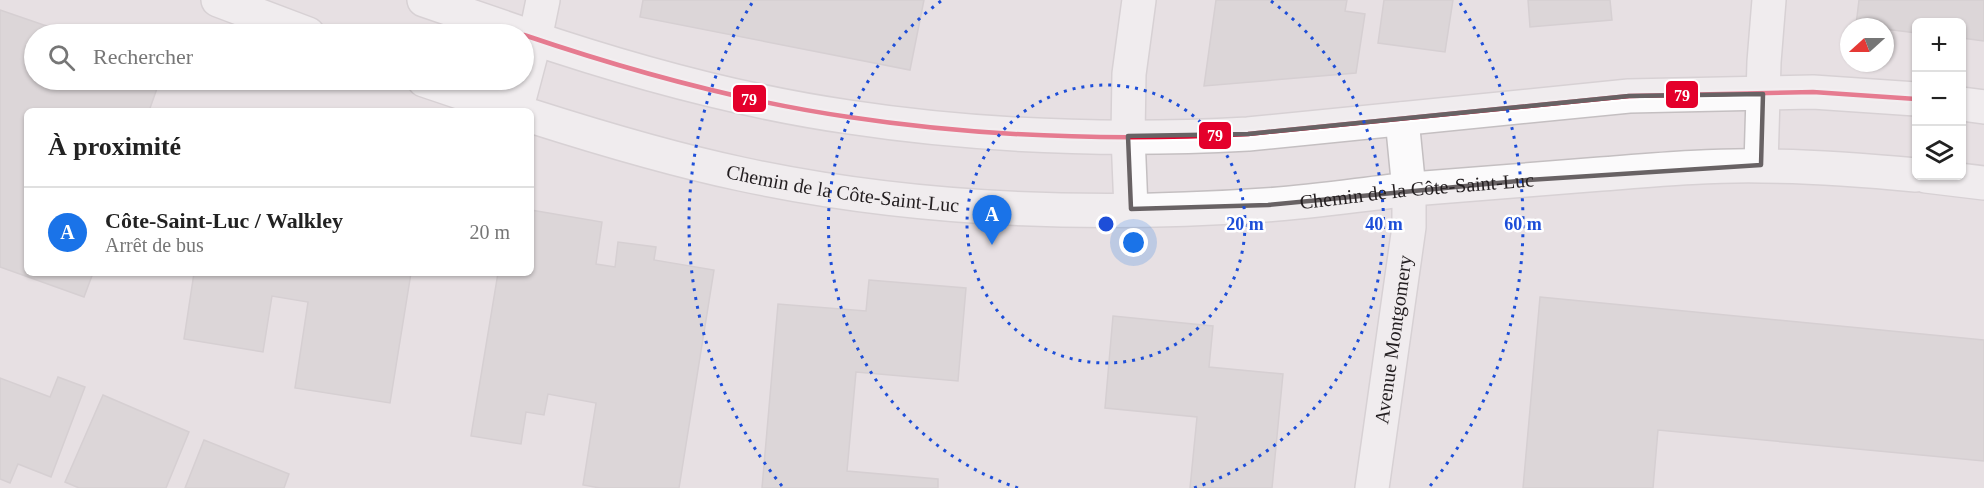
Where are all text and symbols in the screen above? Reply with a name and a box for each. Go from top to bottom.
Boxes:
north arrow [1840,18,1894,72]
map controls [1912,18,1966,180]
button: + [1912,18,1966,72]
search box [24,24,534,90]
icon: search [45,41,78,74]
text: Rechercher [93,44,193,69]
button: − [1912,72,1966,126]
line badge: 79 [1665,80,1699,109]
line badge: 79 [732,84,767,113]
text: 79 [1674,87,1690,104]
text: 79 [741,91,757,108]
line badge: 79 [1198,121,1232,150]
button: layers [1912,126,1966,180]
text: 79 [1207,127,1223,144]
text: À proximité [48,132,181,161]
street label: Chemin de la Côte-Saint-Luc [724,160,960,216]
street label: Chemin de la Côte-Saint-Luc [1299,168,1535,213]
pin: A [972,196,1012,245]
text: Côte-Saint-Luc / Walkley [105,208,343,233]
centre of rings [1096,214,1116,234]
text: 20 m [1226,214,1264,234]
text: 40 m [1365,214,1403,234]
text: 60 m [1504,214,1542,234]
text: A [60,221,75,243]
text: 20 m [469,221,510,243]
your location [1119,228,1148,257]
text: Arrêt de bus [105,234,204,256]
street label: Avenue Montgomery [1370,254,1417,425]

